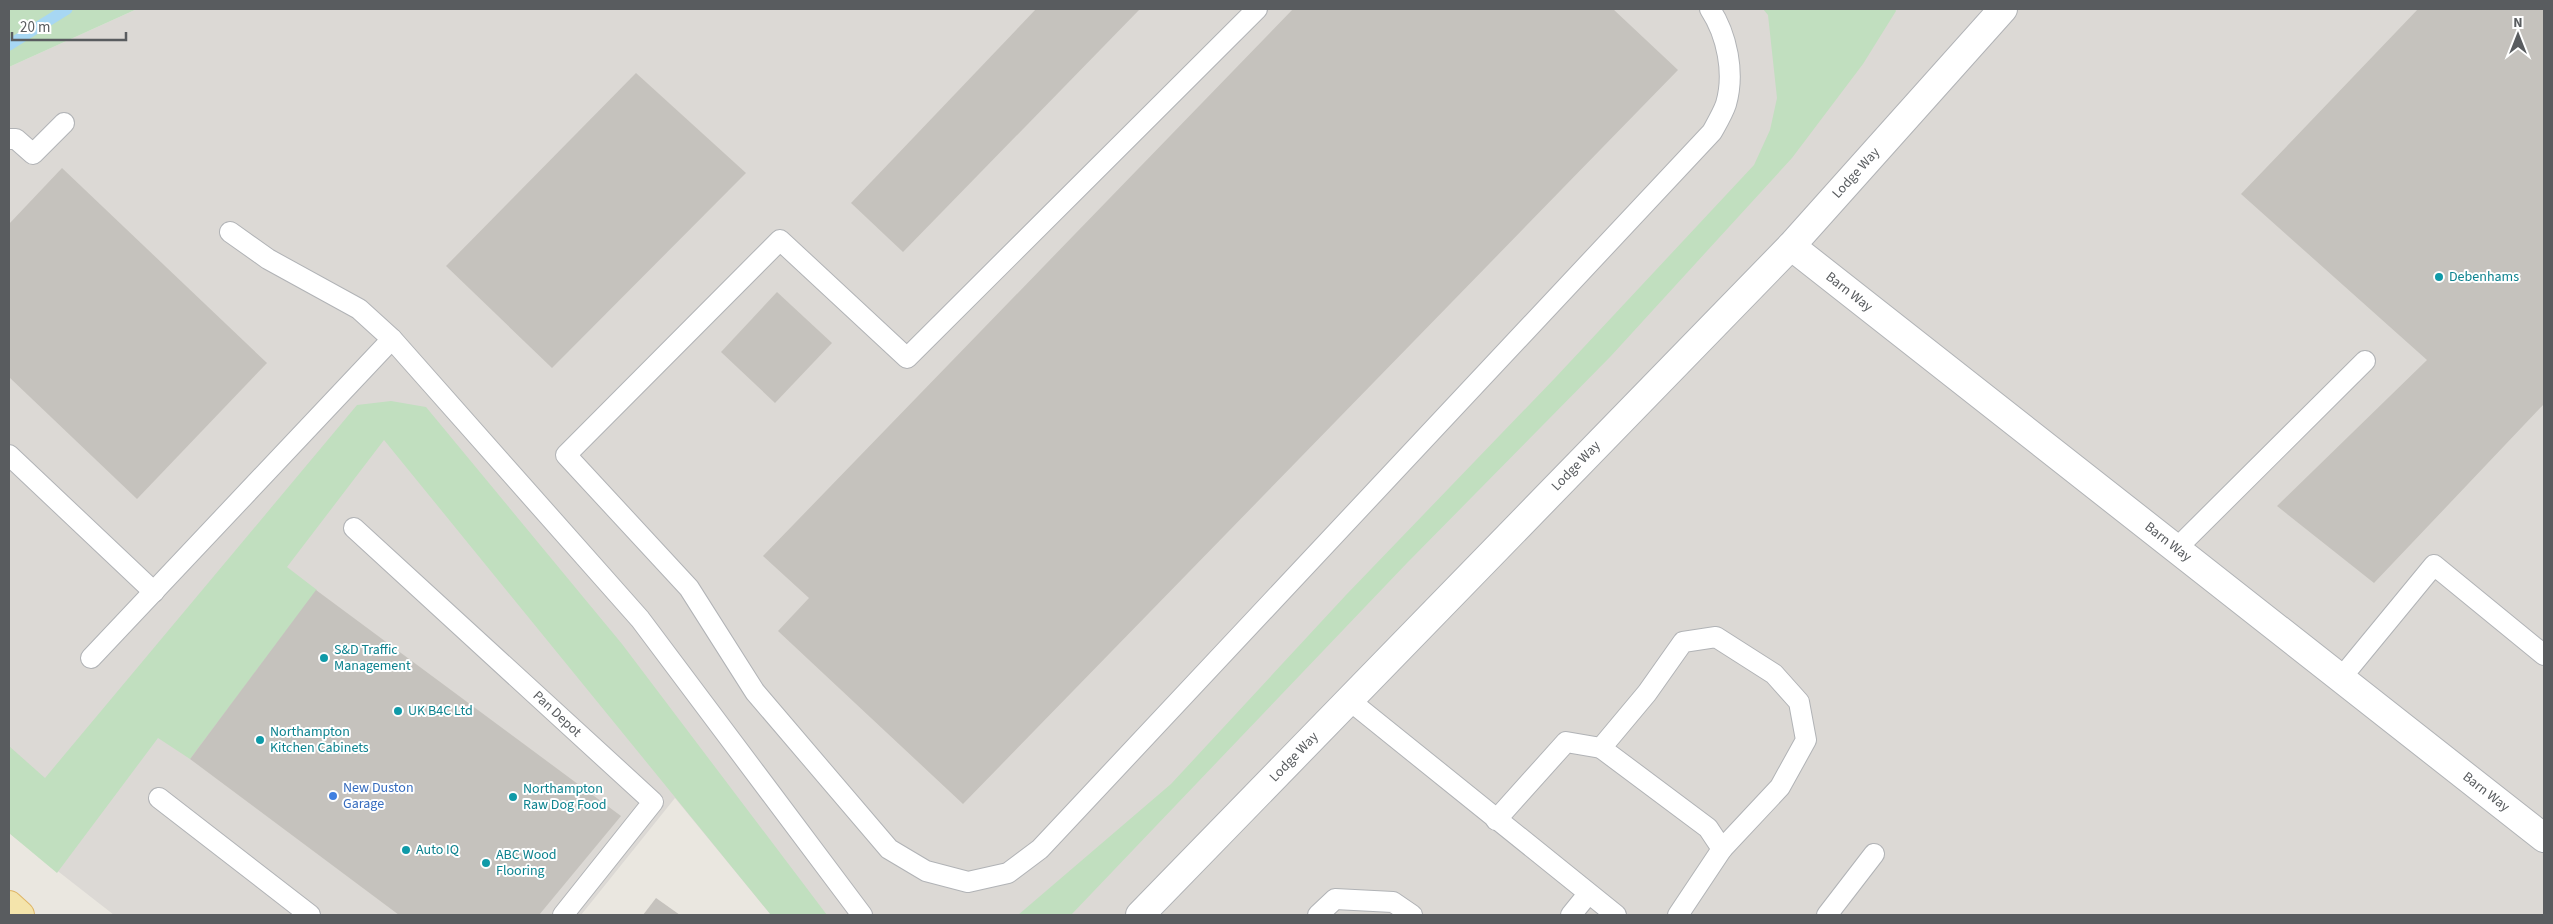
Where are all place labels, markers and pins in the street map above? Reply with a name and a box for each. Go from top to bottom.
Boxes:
place label: Debenhams [2449,267,2519,287]
marker: Debenhams [2433,271,2445,283]
place label: S&D Traffic Management [334,640,411,676]
marker: S&D Traffic Management [318,652,330,664]
place label: UK B4C Ltd [408,701,473,721]
marker: UK B4C Ltd [392,705,404,717]
place label: Northampton Kitchen Cabinets [270,722,369,758]
marker: Northampton Kitchen Cabinets [254,734,266,746]
place label: New Duston Garage [343,778,414,814]
place label: Northampton Raw Dog Food [523,779,607,815]
marker: New Duston Garage [327,790,339,802]
marker: Northampton Raw Dog Food [507,791,519,803]
place label: Auto IQ [416,840,459,860]
marker: Auto IQ [400,844,412,856]
place label: ABC Wood Flooring [496,845,557,881]
marker: ABC Wood Flooring [480,857,492,869]

